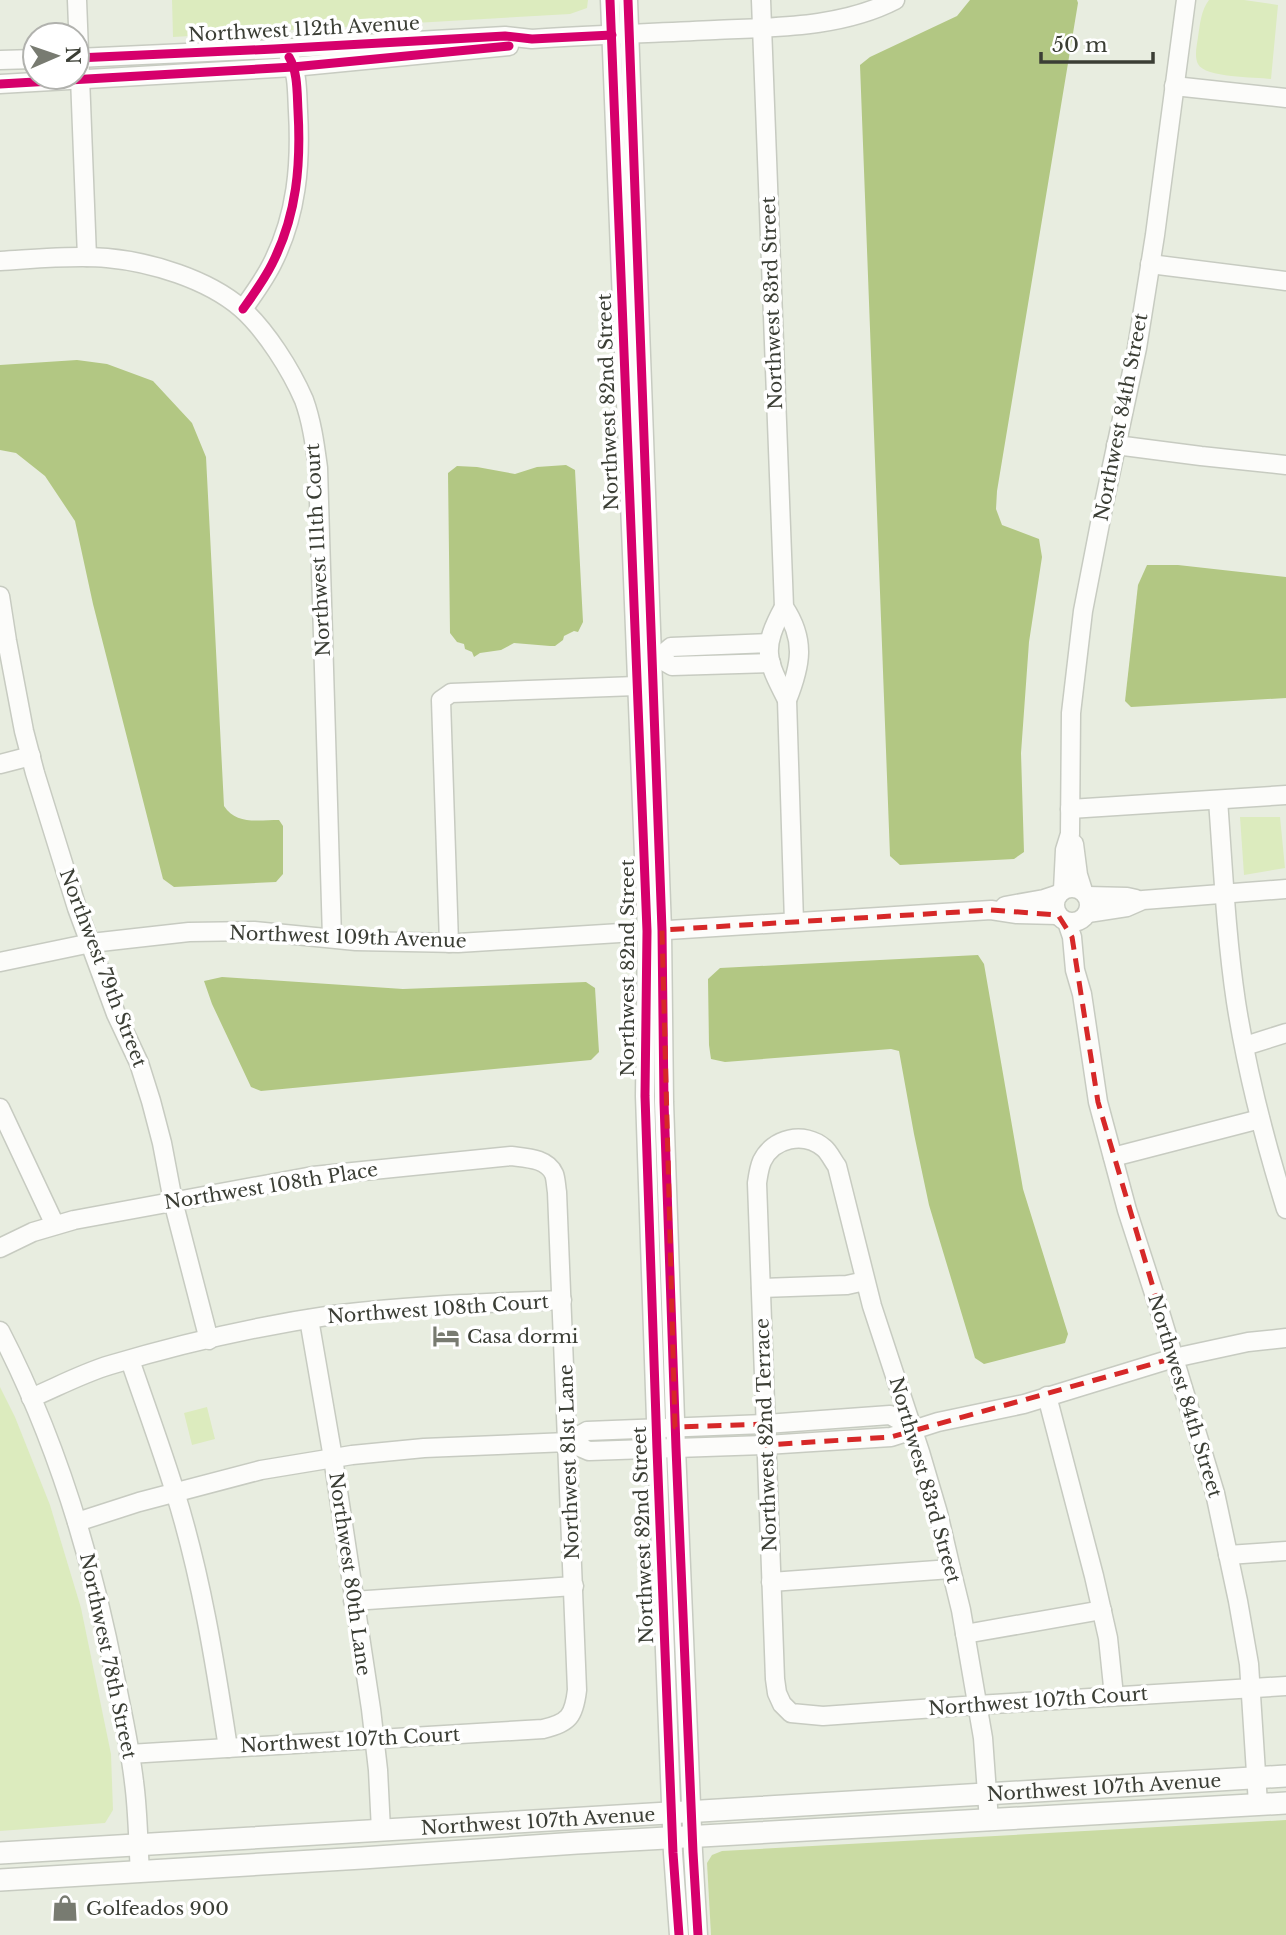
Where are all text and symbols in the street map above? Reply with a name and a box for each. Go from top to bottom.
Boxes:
street label: Northwest 112th Avenue [188,11,420,47]
north arrow [21,21,91,91]
scale bar [1041,21,1153,65]
text: 50 m [1052,32,1108,58]
text: N [61,46,84,65]
street label: Northwest 83rd Street [757,195,787,410]
street label: Northwest 82nd Street [593,292,623,511]
street label: Northwest 84th Street [1090,310,1153,523]
street label: Northwest 111th Court [301,442,335,657]
street label: Northwest 82nd Street [616,858,639,1077]
street label: Northwest 79th Street [55,866,152,1071]
street label: Northwest 109th Avenue [229,921,467,953]
street label: Northwest 108th Place [163,1158,379,1214]
street label: Northwest 108th Court [327,1290,550,1328]
street label: Northwest 84th Street [1143,1292,1227,1501]
street label: Northwest 82nd Terrace [750,1318,782,1552]
hotel icon: Casa dormi [431,1321,461,1351]
place label: Casa dormi [467,1325,579,1348]
street label: Northwest 81st Lane [554,1364,584,1560]
street label: Northwest 83rd Street [885,1374,966,1587]
street label: Northwest 82nd Street [628,1425,658,1644]
street label: Northwest 80th Lane [324,1471,376,1677]
street label: Northwest 78th Street [75,1551,141,1762]
street label: Northwest 107th Court [928,1682,1149,1720]
street label: Northwest 107th Court [240,1723,461,1757]
street label: Northwest 107th Avenue [986,1768,1222,1805]
street label: Northwest 107th Avenue [420,1802,656,1839]
shop icon: Golfeados 900 [50,1893,80,1923]
place label: Golfeados 900 [86,1897,229,1920]

